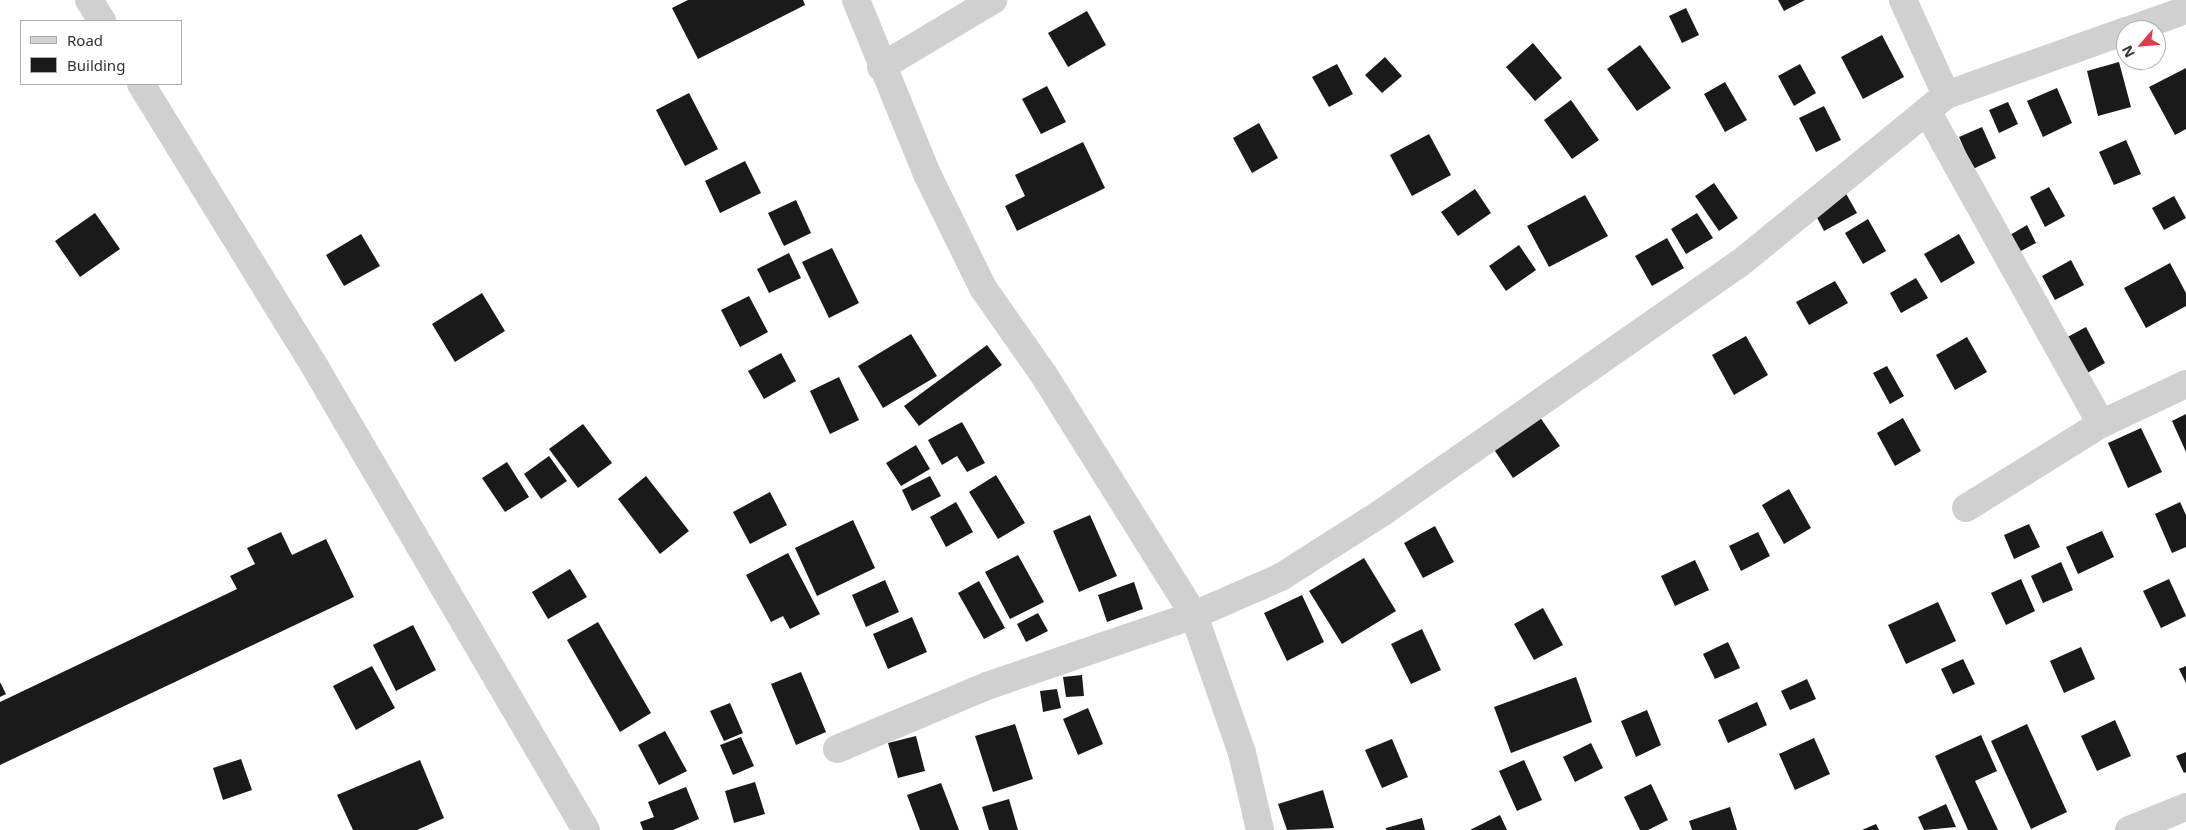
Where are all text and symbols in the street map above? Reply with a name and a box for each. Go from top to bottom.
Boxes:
legend [20,20,182,85]
north arrow [2116,20,2166,70]
text: Road [67,30,103,50]
text: N [2117,42,2139,61]
text: Building [67,55,125,75]

